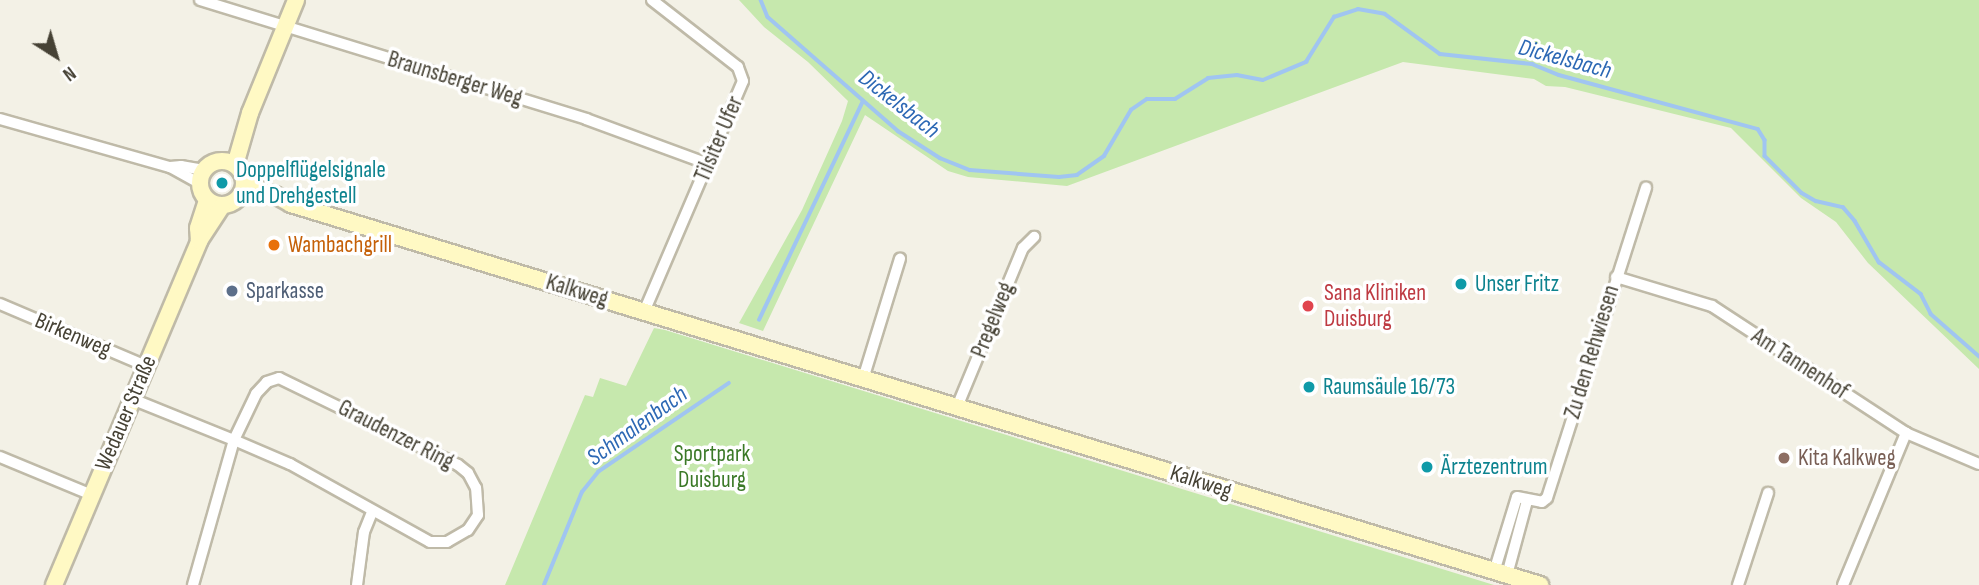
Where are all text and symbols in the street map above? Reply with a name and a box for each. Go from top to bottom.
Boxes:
north arrow [21,21,91,91]
water label: Dickelsbach [1515,33,1615,85]
street label: Braunsberger Weg [384,45,526,113]
text: N [58,61,80,85]
water label: Dickelsbach [853,63,945,145]
street label: Tilsiter Ufer [689,92,749,186]
place label: Doppelflügelsignale und Drehgestell [236,156,386,210]
marker: Doppelflügelsignale und Drehgestell [214,175,230,191]
place label: Wambachgrill [288,231,392,259]
marker: Wambachgrill [266,237,282,253]
street label: Kalkweg [543,269,611,313]
place label: Unser Fritz [1475,270,1559,298]
marker: Unser Fritz [1453,276,1469,292]
place label: Sparkasse [246,277,324,305]
street label: Pregelweg [965,278,1021,362]
place label: Sana Kliniken Duisburg [1324,279,1426,333]
street label: Zu den Rehwiesen [1559,282,1625,422]
marker: Sparkasse [224,283,240,299]
marker: Sana Kliniken Duisburg [1298,296,1318,316]
street label: Birkenweg [31,307,115,363]
street label: Am Tannenhof [1746,322,1854,406]
street label: Wedauer Straße [89,351,163,475]
place label: Raumsäule 16/73 [1323,373,1455,401]
marker: Raumsäule 16/73 [1301,379,1317,395]
water label: Schmalenbach [581,380,693,472]
street label: Graudenzer Ring [333,394,459,476]
park label: Sportpark Duisburg [674,440,750,494]
place label: Kita Kalkweg [1798,444,1896,472]
marker: Kita Kalkweg [1776,450,1792,466]
place label: Ärztezentrum [1441,453,1547,481]
street label: Kalkweg [1167,459,1235,505]
marker: Ärztezentrum [1419,459,1435,475]

